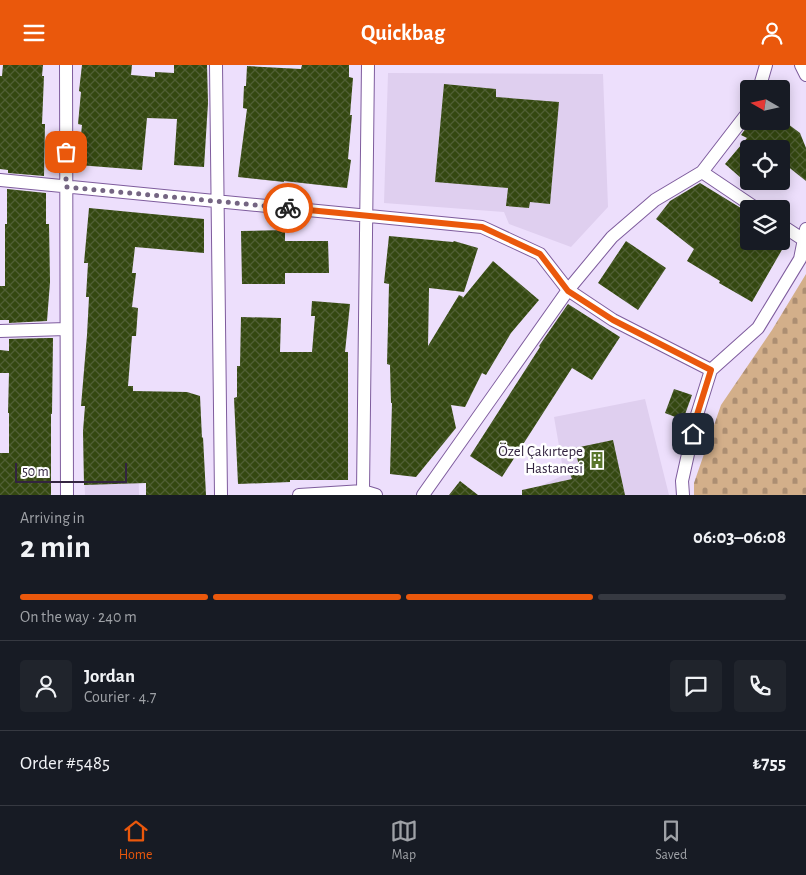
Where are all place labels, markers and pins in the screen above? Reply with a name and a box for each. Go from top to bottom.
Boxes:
pin [45,131,87,173]
pin [672,413,714,455]
place label: Özel Çakırtepe Hastanesi [498,442,583,476]
building icon: Özel Çakırtepe Hastanesi [587,450,607,470]

